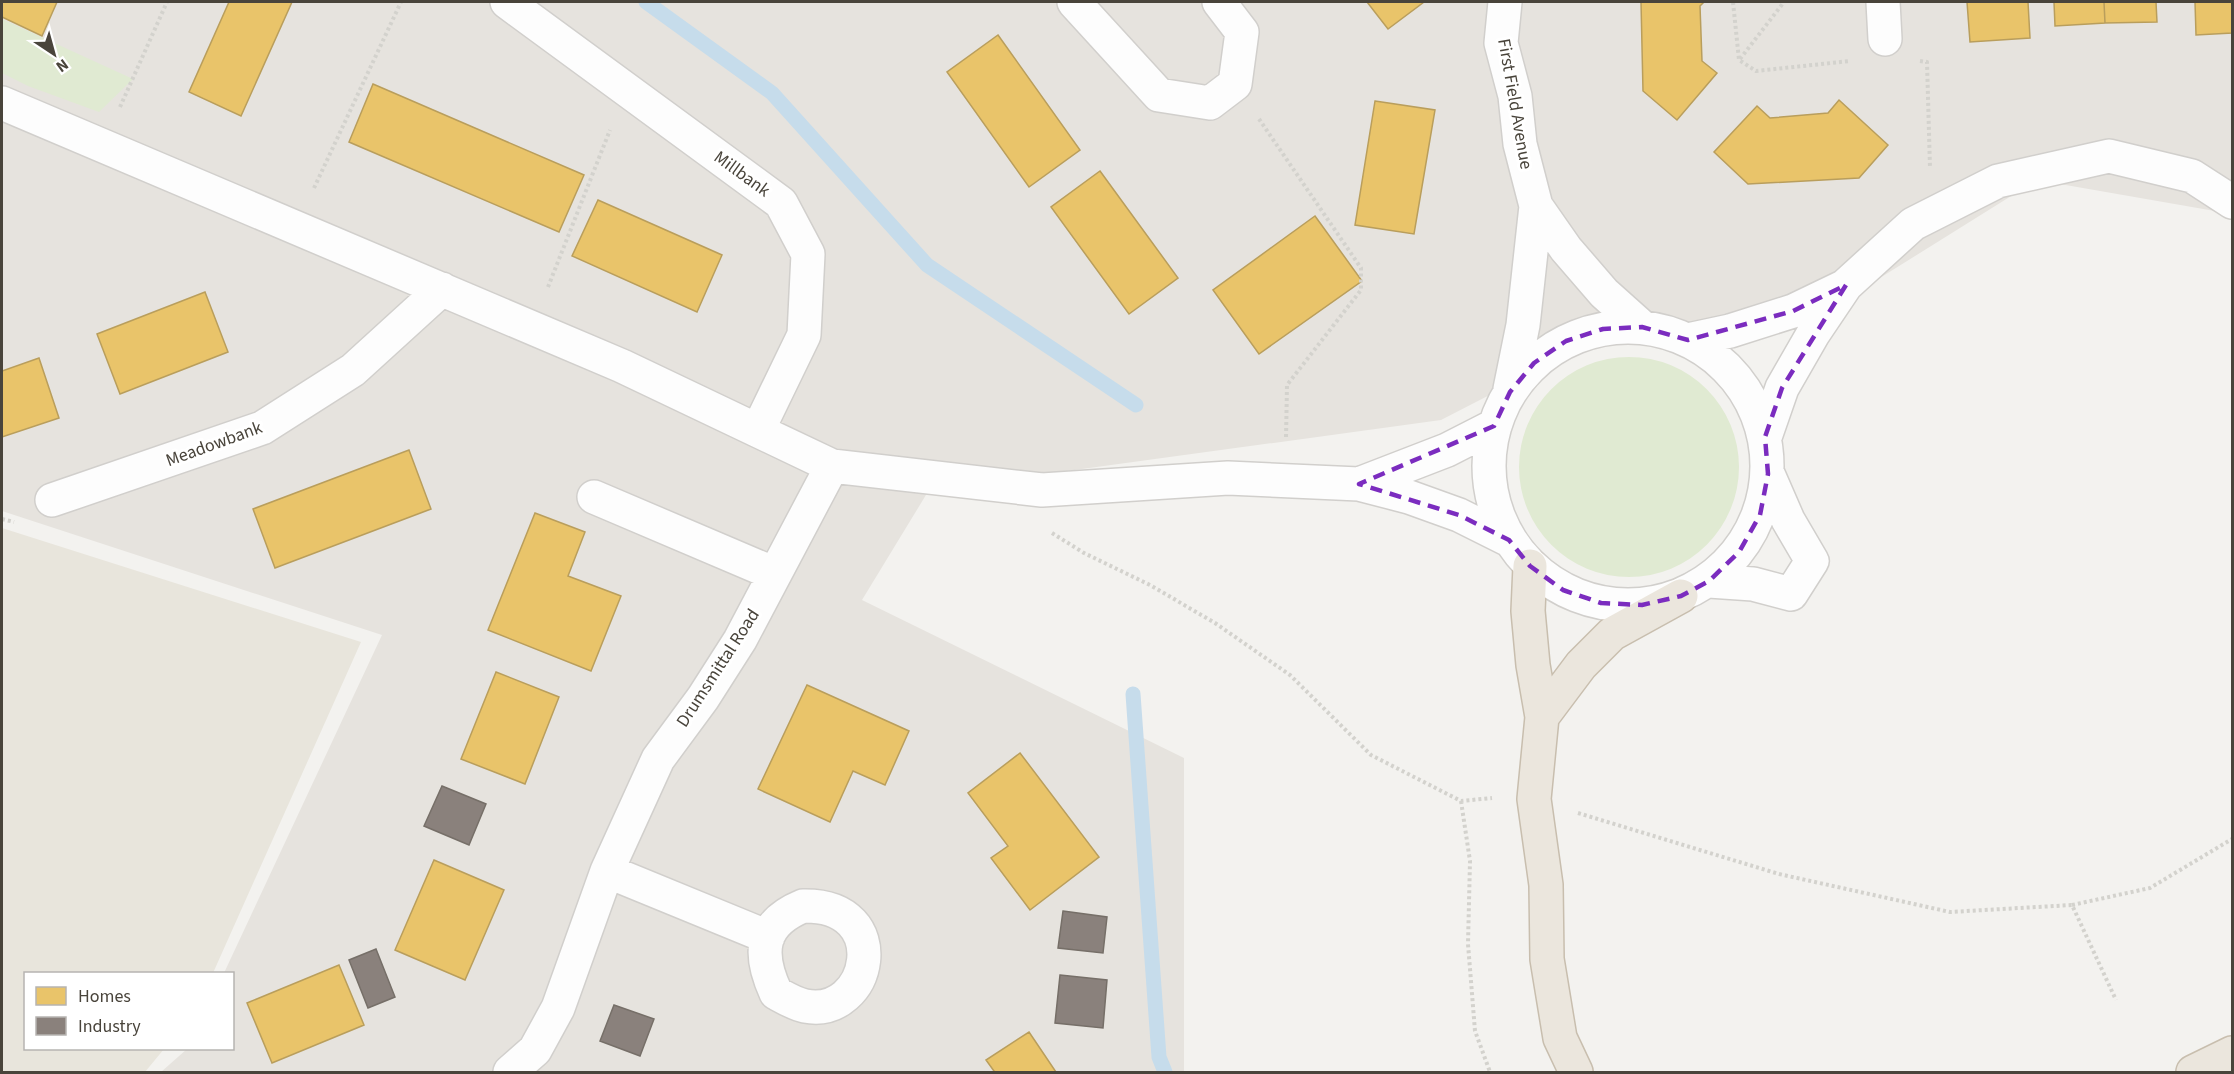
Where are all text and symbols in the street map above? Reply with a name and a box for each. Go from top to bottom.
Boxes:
north arrow [24,24,84,84]
street label: First Field Avenue [1491,37,1539,171]
text: N [51,53,73,77]
street label: Millbank [709,145,775,203]
street label: Meadowbank [162,415,266,473]
street label: Drumsmittal Road [670,604,766,732]
legend [24,972,234,1050]
text: Homes [78,984,131,1009]
text: Industry [78,1014,141,1039]

